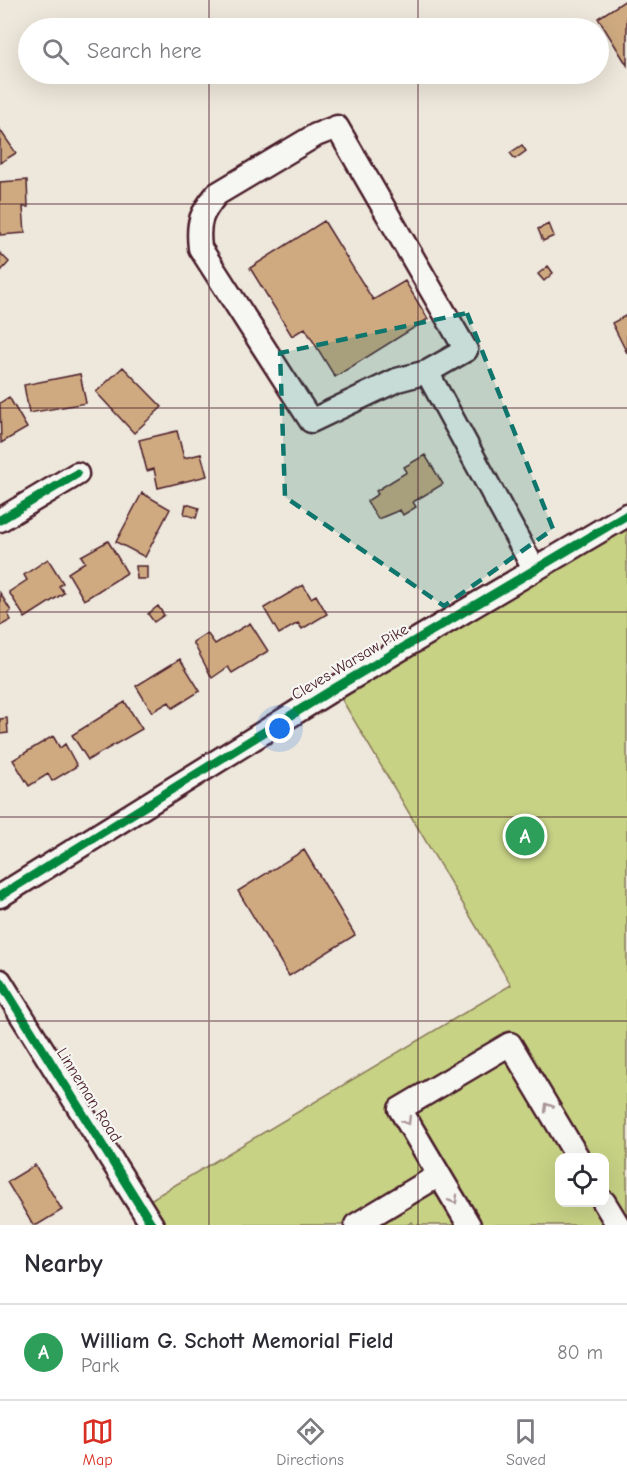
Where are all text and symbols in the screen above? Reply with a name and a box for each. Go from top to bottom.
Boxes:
search box [18,18,609,84]
icon: search [39,35,72,68]
text: Search here [87,38,202,64]
street label: Cleves Warsaw Pike [288,620,412,704]
your location [265,714,294,743]
pin: A [506,814,544,858]
street label: Linneman Road [53,1045,125,1145]
one-way arrow [543,1103,555,1113]
one-way arrow [399,1115,411,1125]
map controls [555,1153,609,1207]
button: locate [555,1153,609,1207]
one-way arrow [447,1194,458,1204]
text: Nearby [24,1249,103,1279]
text: William G. Schott Memorial Field [81,1328,394,1354]
text: A [38,1341,49,1364]
text: 80 m [557,1341,603,1364]
text: Park [81,1354,119,1377]
tab: Map [81,1415,114,1469]
tab: Directions [276,1415,344,1469]
tab: Saved [506,1415,546,1469]

